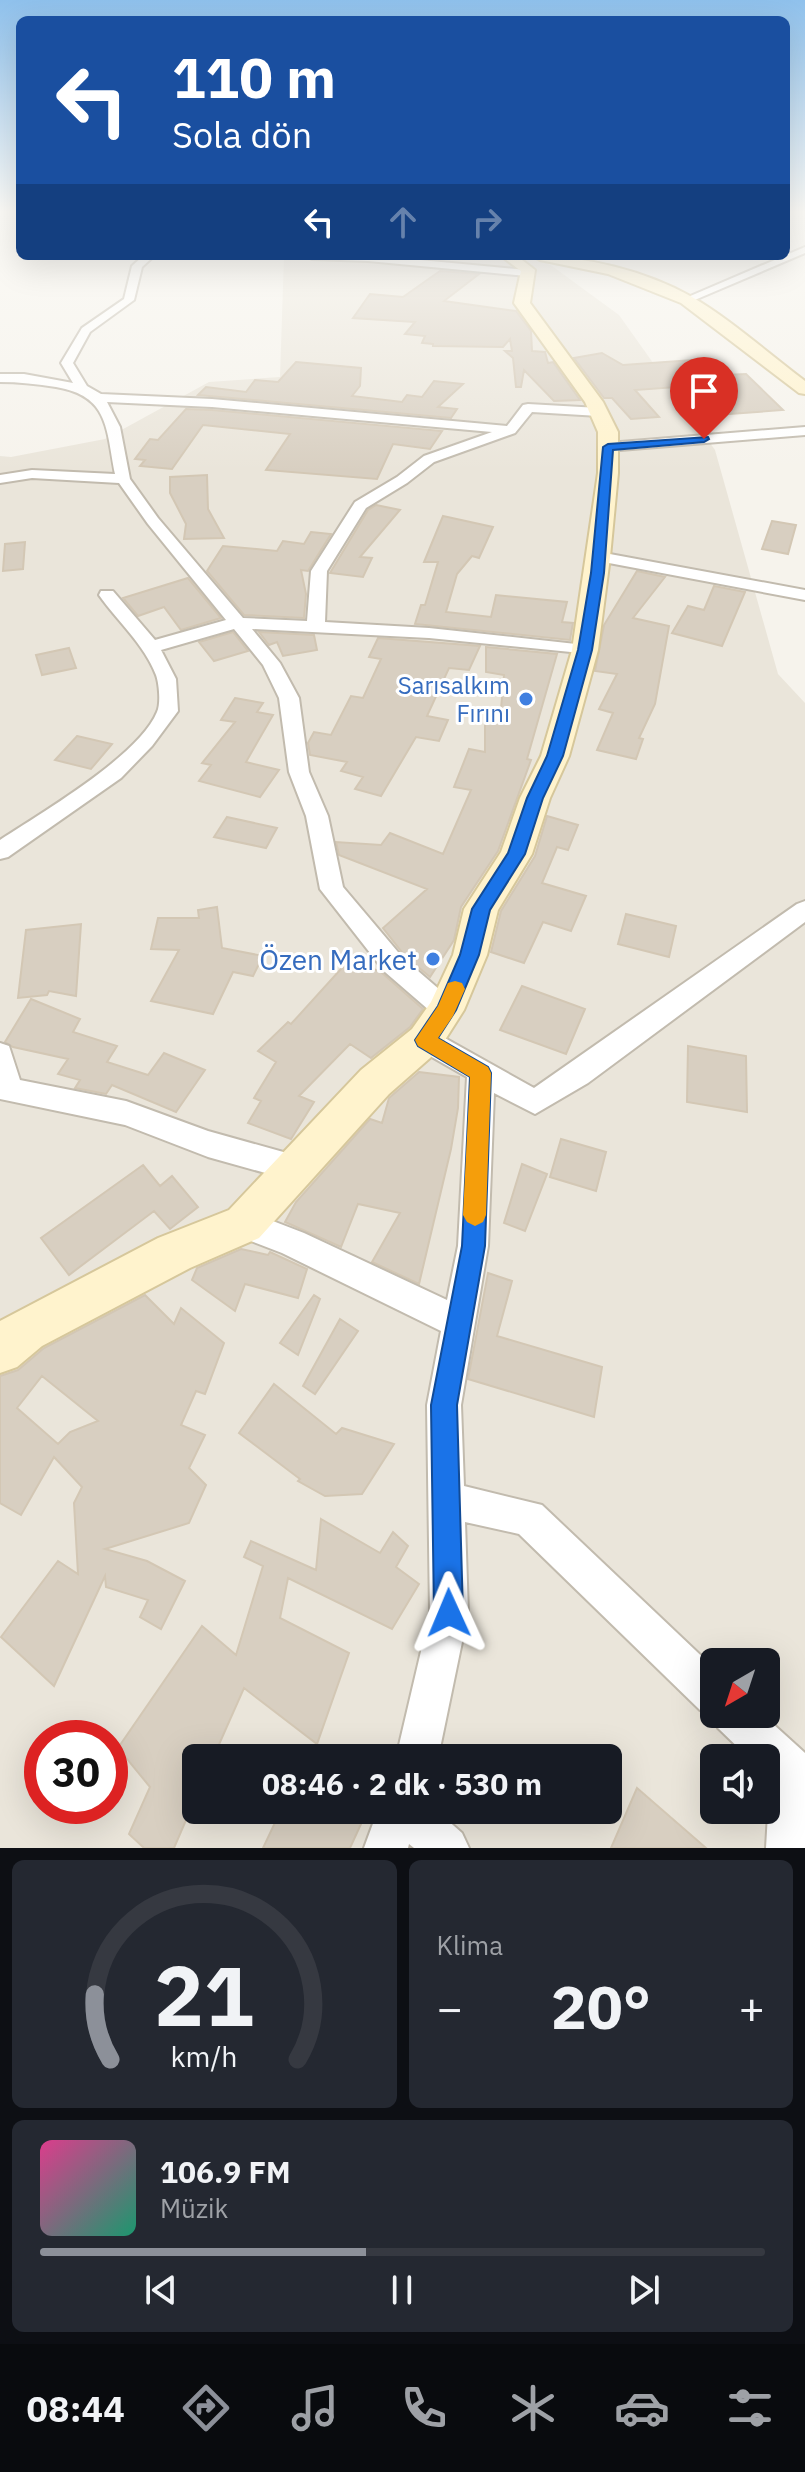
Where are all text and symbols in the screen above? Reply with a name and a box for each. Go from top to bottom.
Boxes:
text: 110 m [172,41,336,113]
icon: left [40,48,144,152]
text: Sola dön [172,111,312,158]
icon: left [297,200,341,244]
icon: ahead [381,200,425,244]
icon: right [465,200,509,244]
pin [670,357,738,439]
icon: arrive [682,369,726,413]
place label: Sarısalkım Fırını [398,669,510,729]
marker: Sarısalkım Fırını [517,690,535,708]
place label: Özen Market [259,941,417,978]
marker: Özen Market [424,950,442,968]
position arrow [407,1571,491,1655]
north arrow [700,1648,780,1728]
map controls [700,1648,780,1824]
speed limit sign: 30 [24,1720,128,1824]
button: sound [700,1744,780,1824]
text: 08:46 · 2 dk · 530 m [262,1764,542,1803]
text: Klima [437,1928,503,1962]
text: 21 [154,1941,254,2049]
text: 20° [551,1967,651,2046]
text: − [437,1979,463,2036]
text: + [739,1979,765,2036]
text: km/h [171,2038,238,2075]
text: 106.9 FM [160,2152,291,2191]
text: Müzik [160,2191,228,2225]
icon: previous [139,2268,183,2312]
icon: pause [380,2268,424,2312]
icon: next [622,2268,666,2312]
icon: directions [178,2380,234,2436]
icon: music [287,2380,343,2436]
icon: phone [396,2380,452,2436]
icon: climate [505,2380,561,2436]
icon: car [614,2380,670,2436]
icon: filters [722,2380,778,2436]
text: 08:44 [26,2385,125,2432]

